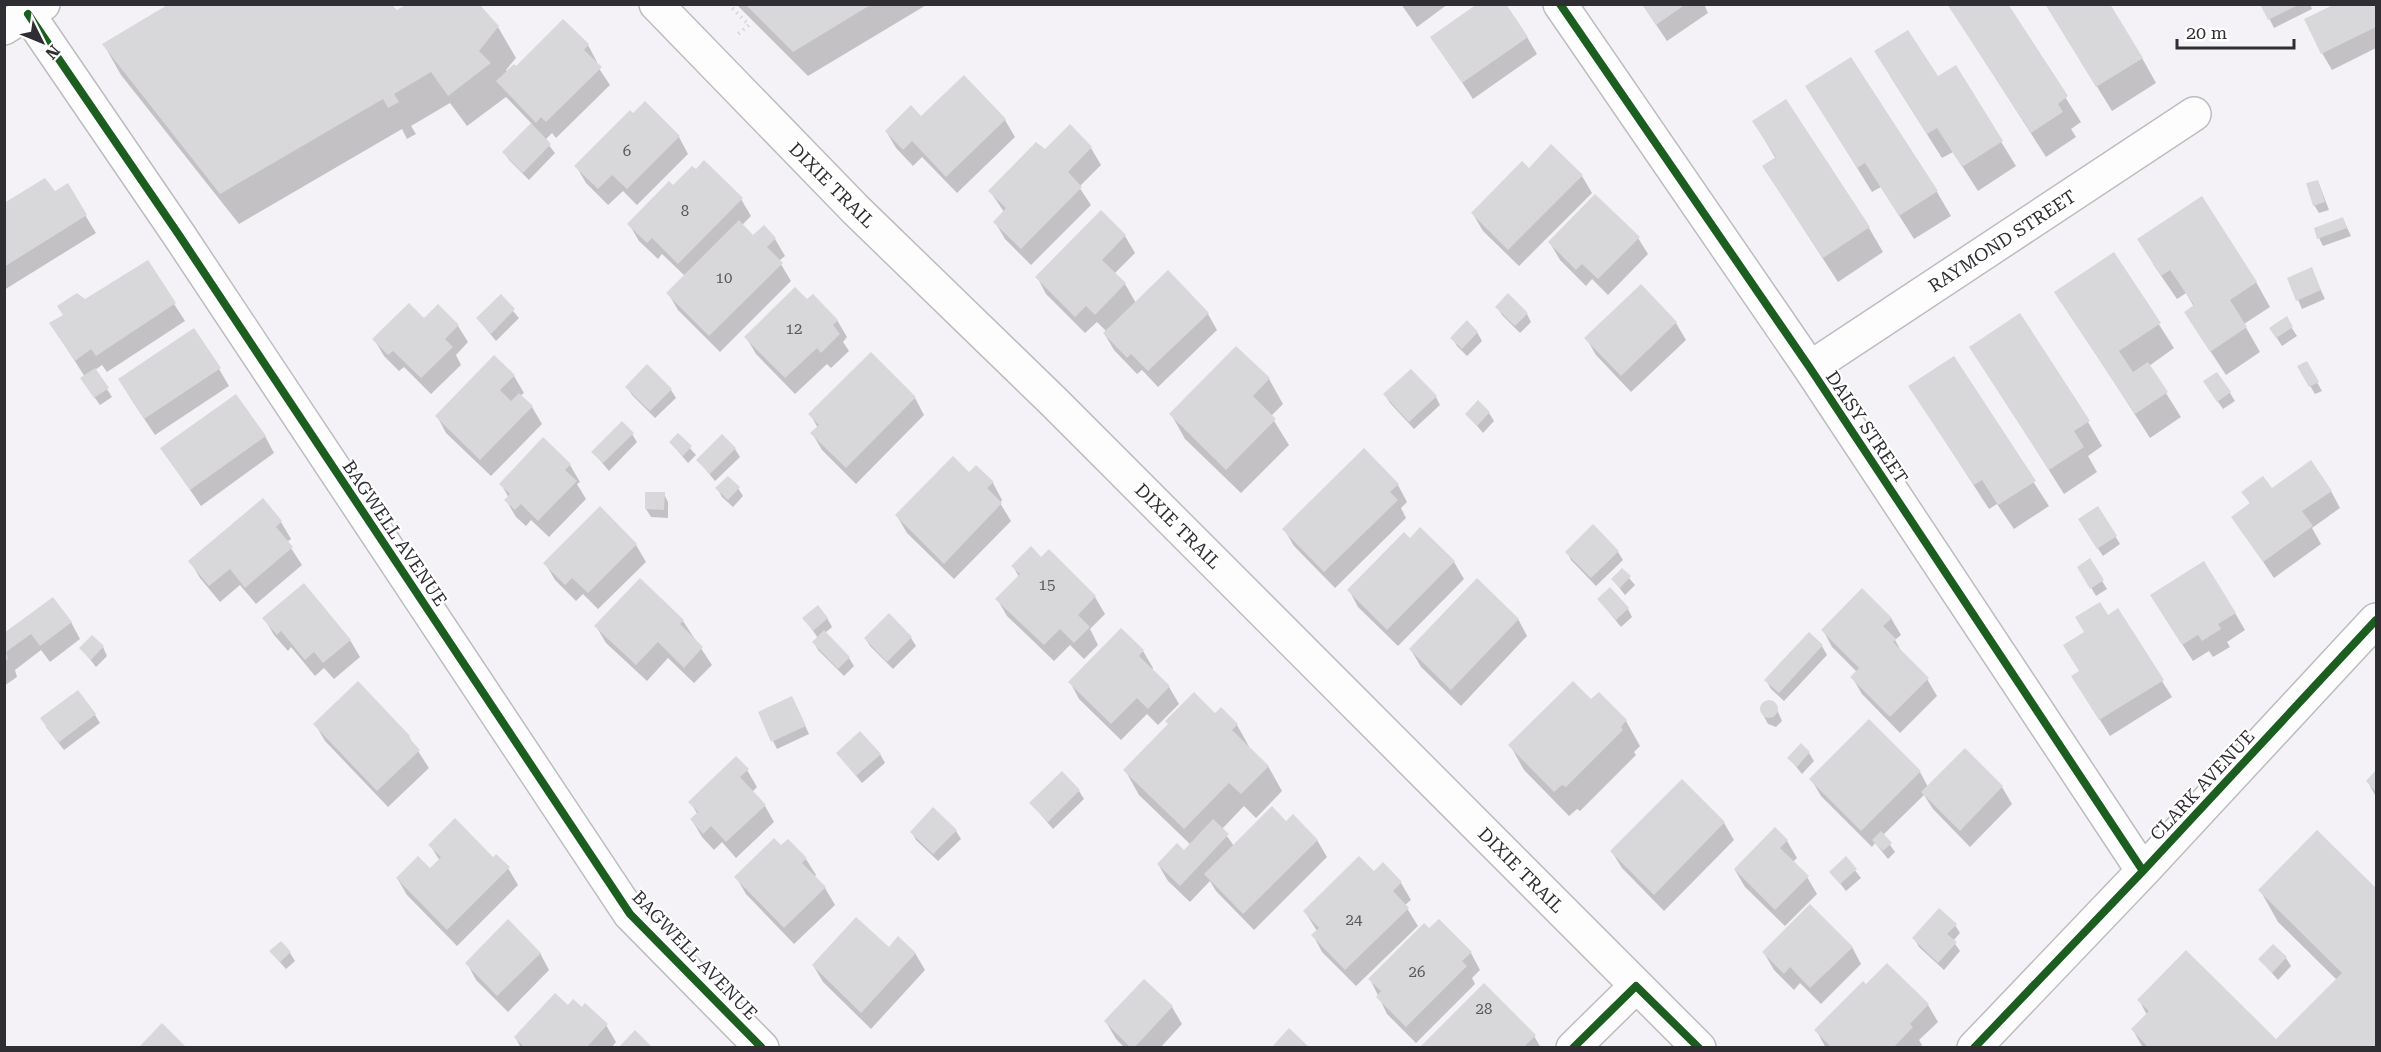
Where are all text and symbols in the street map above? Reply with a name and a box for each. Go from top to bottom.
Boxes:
north arrow [12,12,72,72]
scale bar [2177,12,2294,50]
text: 20 m [2186,22,2227,43]
text: N [41,41,64,63]
street label: DIXIE TRAIL [785,138,879,232]
house number: 6 [623,142,631,160]
street label: RAYMOND STREET [1924,186,2080,296]
house number: 8 [681,202,689,220]
house number: 10 [716,269,732,287]
house number: 12 [786,320,802,338]
street label: DAISY STREET [1822,367,1912,487]
street label: BAGWELL AVENUE [339,456,451,610]
street label: DIXIE TRAIL [1131,479,1225,573]
house number: 15 [1039,576,1055,594]
street label: CLARK AVENUE [2146,726,2258,844]
street label: DIXIE TRAIL [1474,823,1568,917]
street label: BAGWELL AVENUE [628,886,762,1024]
house number: 24 [1346,911,1363,929]
house number: 26 [1409,963,1425,981]
house number: 28 [1476,1000,1492,1018]

